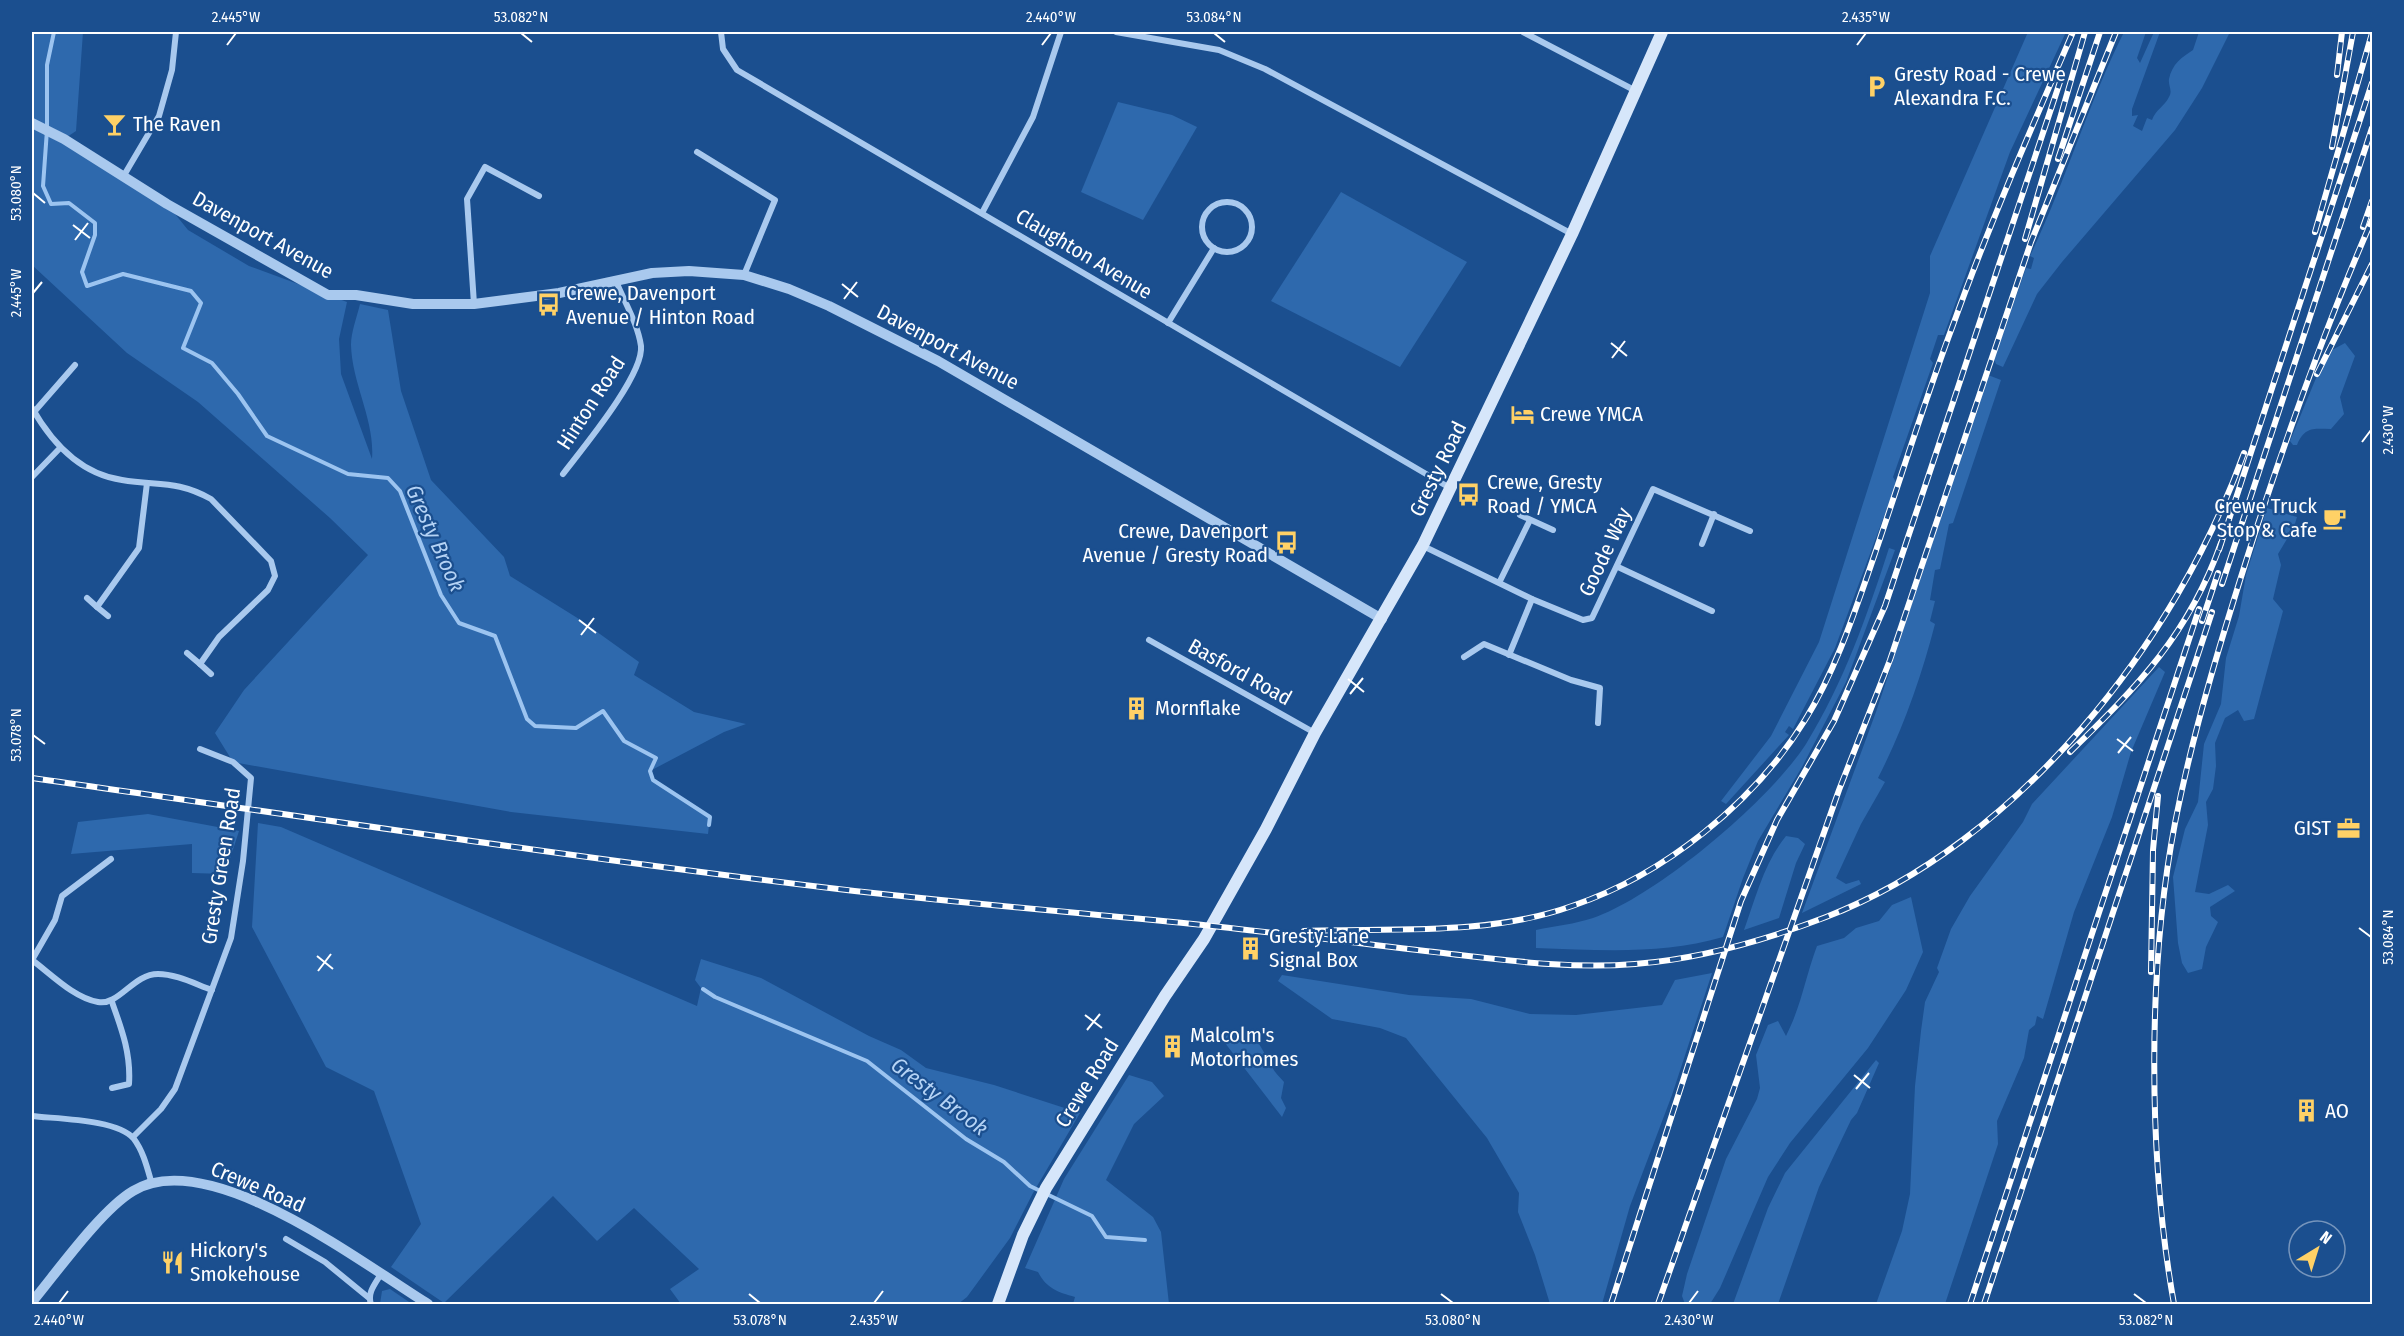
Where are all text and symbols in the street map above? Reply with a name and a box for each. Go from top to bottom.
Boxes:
text: 2.445°W [212,8,260,26]
text: 53.082°N [494,8,548,26]
text: 2.440°W [1026,8,1076,26]
text: 53.084°N [1186,8,1242,26]
text: 2.435°W [1842,8,1890,26]
place label: Gresty Road - Crewe Alexandra F.C. [1894,61,2066,111]
parking icon: Gresty Road - Crewe Alexandra F.C. [1863,73,1889,99]
bar icon: The Raven [102,111,128,137]
place label: The Raven [133,111,221,137]
text: 53.080°N [7,165,25,221]
street label: Davenport Avenue [188,186,338,284]
street label: Claughton Avenue [1011,203,1157,305]
text: 2.445°W [7,269,25,317]
place label: Crewe, Davenport Avenue / Hinton Road [566,280,755,330]
bus stop icon: Crewe, Davenport Avenue / Hinton Road [535,292,561,318]
street label: Davenport Avenue [873,299,1023,395]
street label: Hinton Road [551,351,631,455]
hotel icon: Crewe YMCA [1509,401,1535,427]
place label: Crewe YMCA [1540,401,1643,427]
text: 2.430°W [2379,405,2397,455]
street label: Gresty Road [1404,417,1472,521]
place label: Crewe, Gresty Road / YMCA [1487,469,1603,519]
water label: Gresty Brook [400,481,471,596]
bus stop icon: Crewe, Gresty Road / YMCA [1456,481,1482,507]
place label: Crewe Truck Stop & Cafe [2214,493,2317,543]
street label: Goode Way [1573,503,1637,601]
cafe icon: Crewe Truck Stop & Cafe [2322,505,2348,531]
place label: Crewe, Davenport Avenue / Gresty Road [1082,518,1268,568]
bus stop icon: Crewe, Davenport Avenue / Gresty Road [1273,530,1299,556]
street label: Basford Road [1184,633,1296,711]
building icon: Mornflake [1124,695,1150,721]
place label: Mornflake [1155,695,1241,721]
text: 53.078°N [7,708,25,762]
street label: Gresty Green Road [196,786,246,946]
place label: GIST [2294,815,2331,841]
office icon: GIST [2336,815,2362,841]
text: 53.084°N [2379,909,2397,965]
place label: Gresty Lane Signal Box [1269,923,1369,973]
building icon: Gresty Lane Signal Box [1238,935,1264,961]
place label: Malcolm's Motorhomes [1190,1022,1299,1072]
street label: Crewe Road [1049,1034,1125,1132]
building icon: Malcolm's Motorhomes [1159,1034,1185,1060]
water label: Gresty Brook [886,1051,994,1142]
building icon: AO [2294,1098,2320,1124]
place label: AO [2325,1098,2349,1124]
street label: Crewe Road [207,1155,309,1219]
north arrow [2287,1219,2347,1279]
text: N [2316,1227,2336,1248]
place label: Hickory's Smokehouse [190,1237,300,1287]
restaurant icon: Hickory's Smokehouse [159,1249,185,1275]
text: 2.440°W [34,1311,84,1329]
text: 53.078°N [733,1311,787,1329]
text: 2.435°W [850,1311,898,1329]
text: 53.080°N [1425,1311,1481,1329]
text: 2.430°W [1664,1311,1714,1329]
text: 53.082°N [2119,1311,2173,1329]

